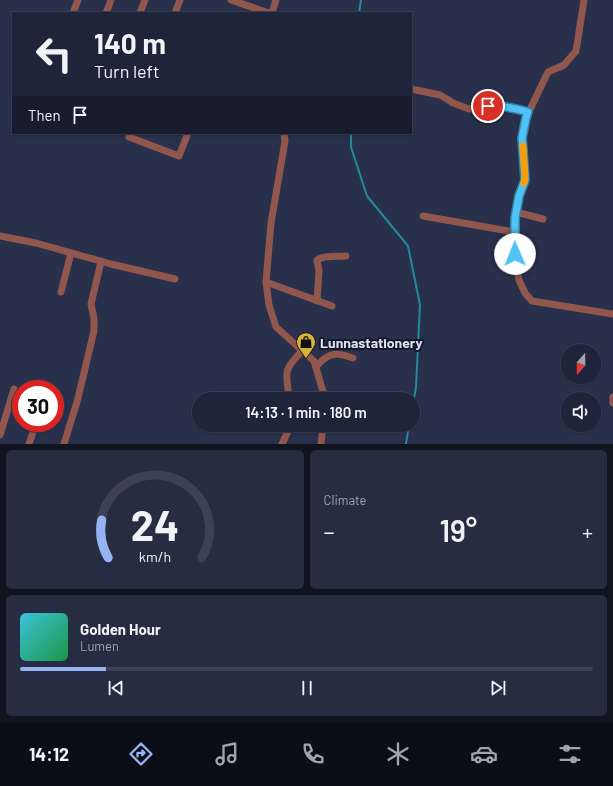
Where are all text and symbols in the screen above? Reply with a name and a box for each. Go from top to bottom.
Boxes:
text: 140 m [94,26,166,60]
icon: left [28,28,80,80]
text: Turn left [94,60,160,82]
pin [471,89,505,123]
icon: arrive [477,95,499,117]
icon: arrive [69,104,91,126]
text: Then [28,106,61,124]
position arrow [494,233,536,275]
shop icon: Lunnastationery [295,331,317,359]
place label: Lunnastationery [320,334,422,351]
north arrow [561,344,601,384]
map controls [561,344,601,432]
speed limit sign: 30 [12,380,64,432]
button: sound [561,392,601,432]
text: 14:13 · 1 min · 180 m [245,403,367,421]
text: Climate [324,492,367,508]
text: 24 [131,498,179,548]
text: 19° [439,512,477,548]
text: − [324,518,335,544]
text: + [582,518,593,544]
text: km/h [139,547,171,564]
text: Golden Hour [80,620,161,638]
text: Lumen [80,638,119,654]
icon: previous [105,677,127,699]
icon: pause [296,677,318,699]
icon: next [487,677,509,699]
icon: directions [127,740,155,768]
icon: music [213,740,241,768]
icon: phone [299,740,327,768]
icon: climate [384,740,412,768]
icon: car [470,740,498,768]
icon: filters [556,740,584,768]
text: 14:12 [29,743,69,765]

